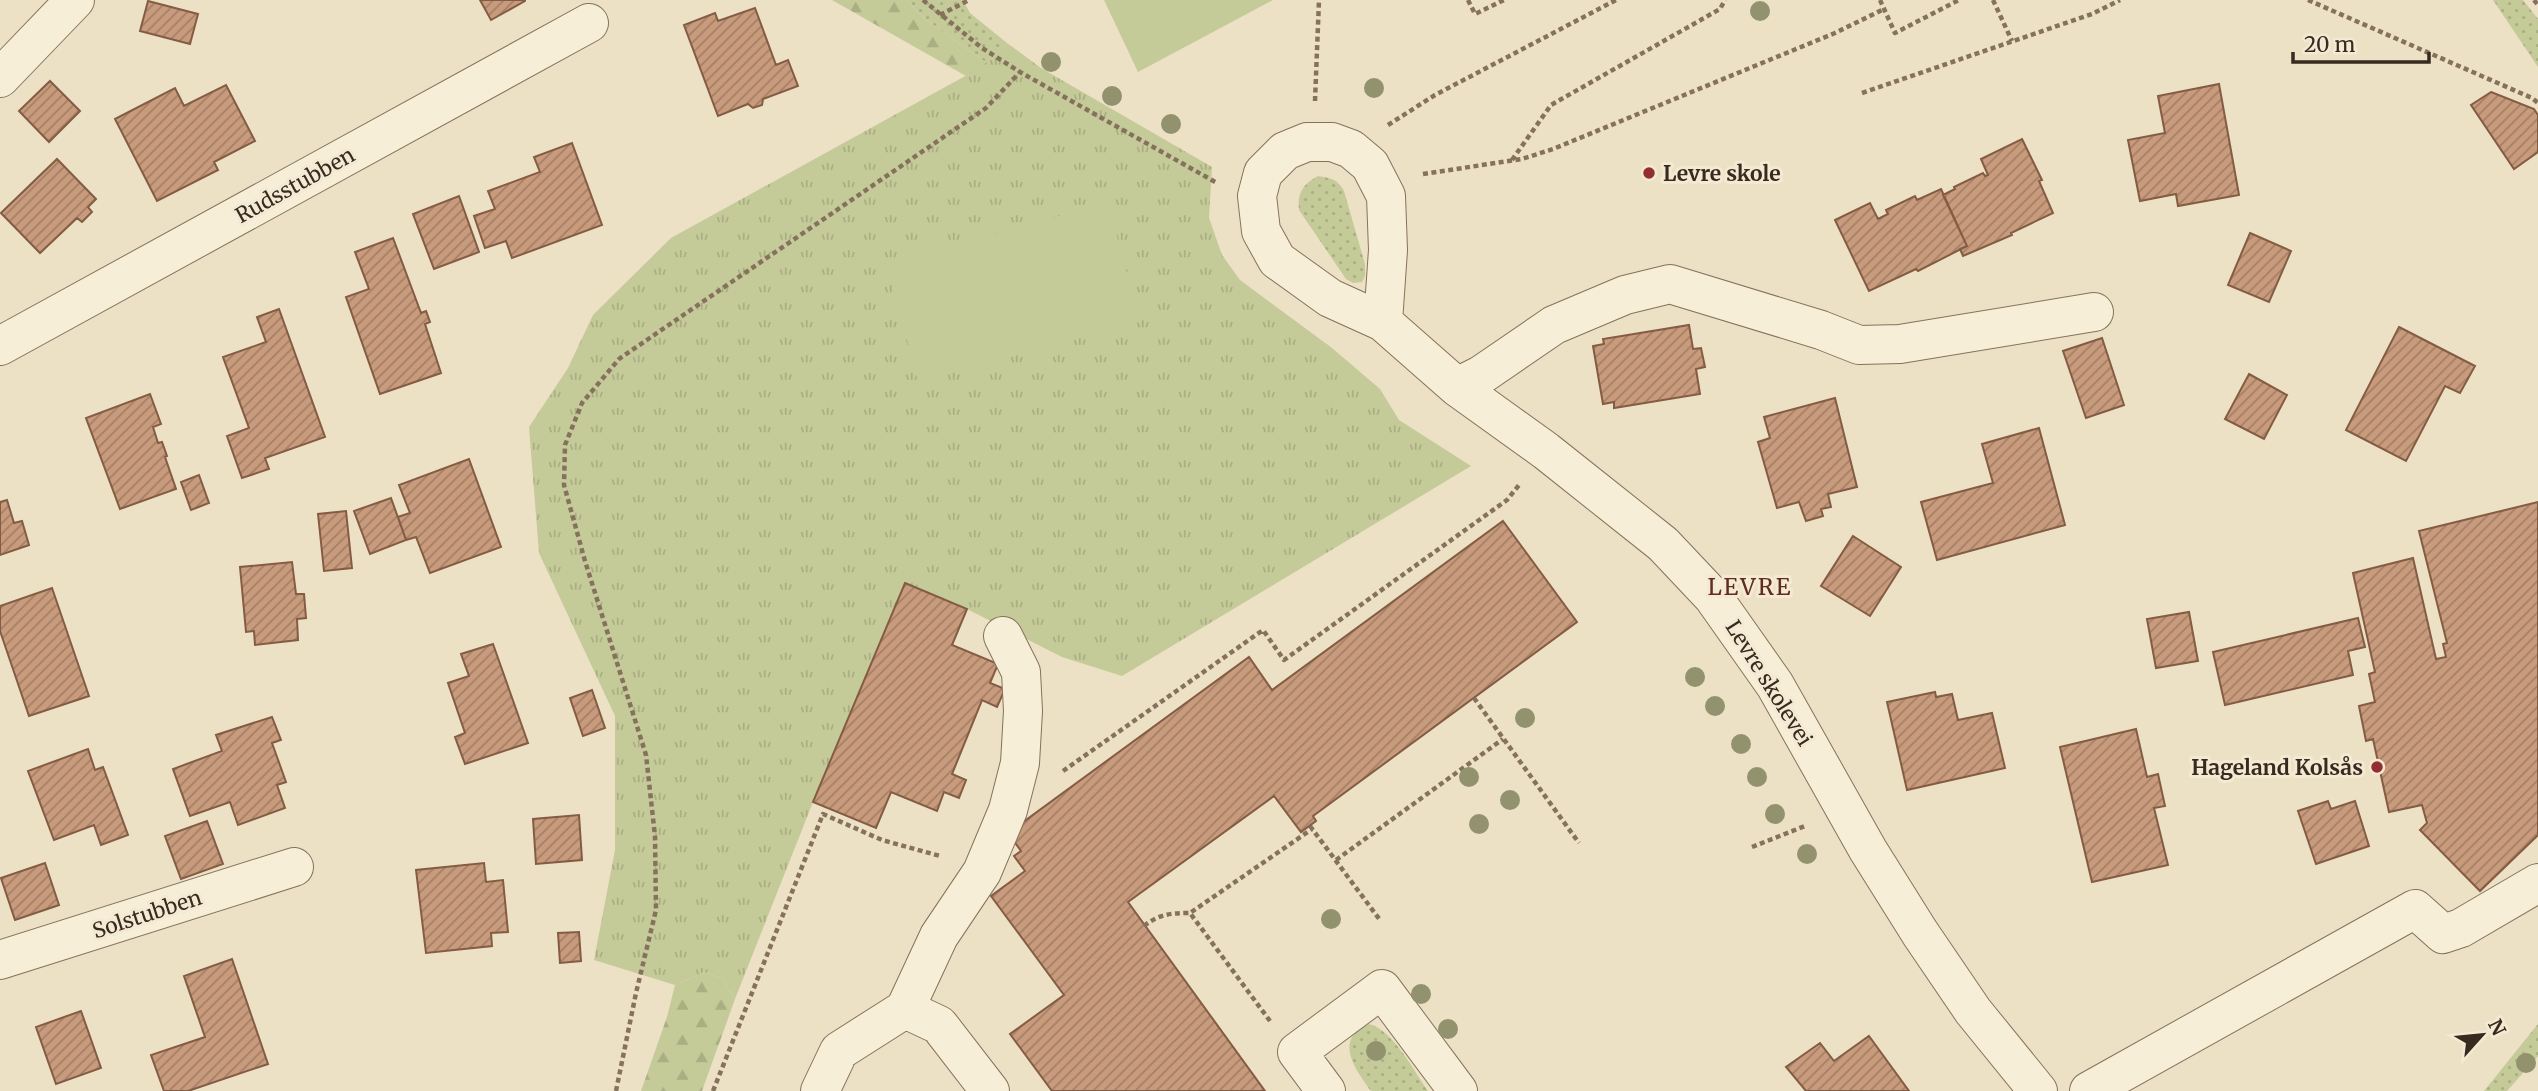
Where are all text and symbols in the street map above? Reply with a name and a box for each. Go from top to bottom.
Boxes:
scale bar [2293,21,2430,65]
text: 20 m [2304,31,2356,58]
street label: Rudsstubben [231,141,359,229]
place label: Levre skole [1663,160,1781,187]
marker: Levre skole [1641,165,1657,181]
district label: LEVRE [1708,572,1792,601]
street label: Levre skolevei [1720,615,1819,751]
place label: Hageland Kolsås [2191,754,2363,781]
marker: Hageland Kolsås [2369,759,2385,775]
street label: Solstubben [89,884,205,944]
north arrow [2447,1000,2517,1070]
text: N [2483,1015,2511,1039]

